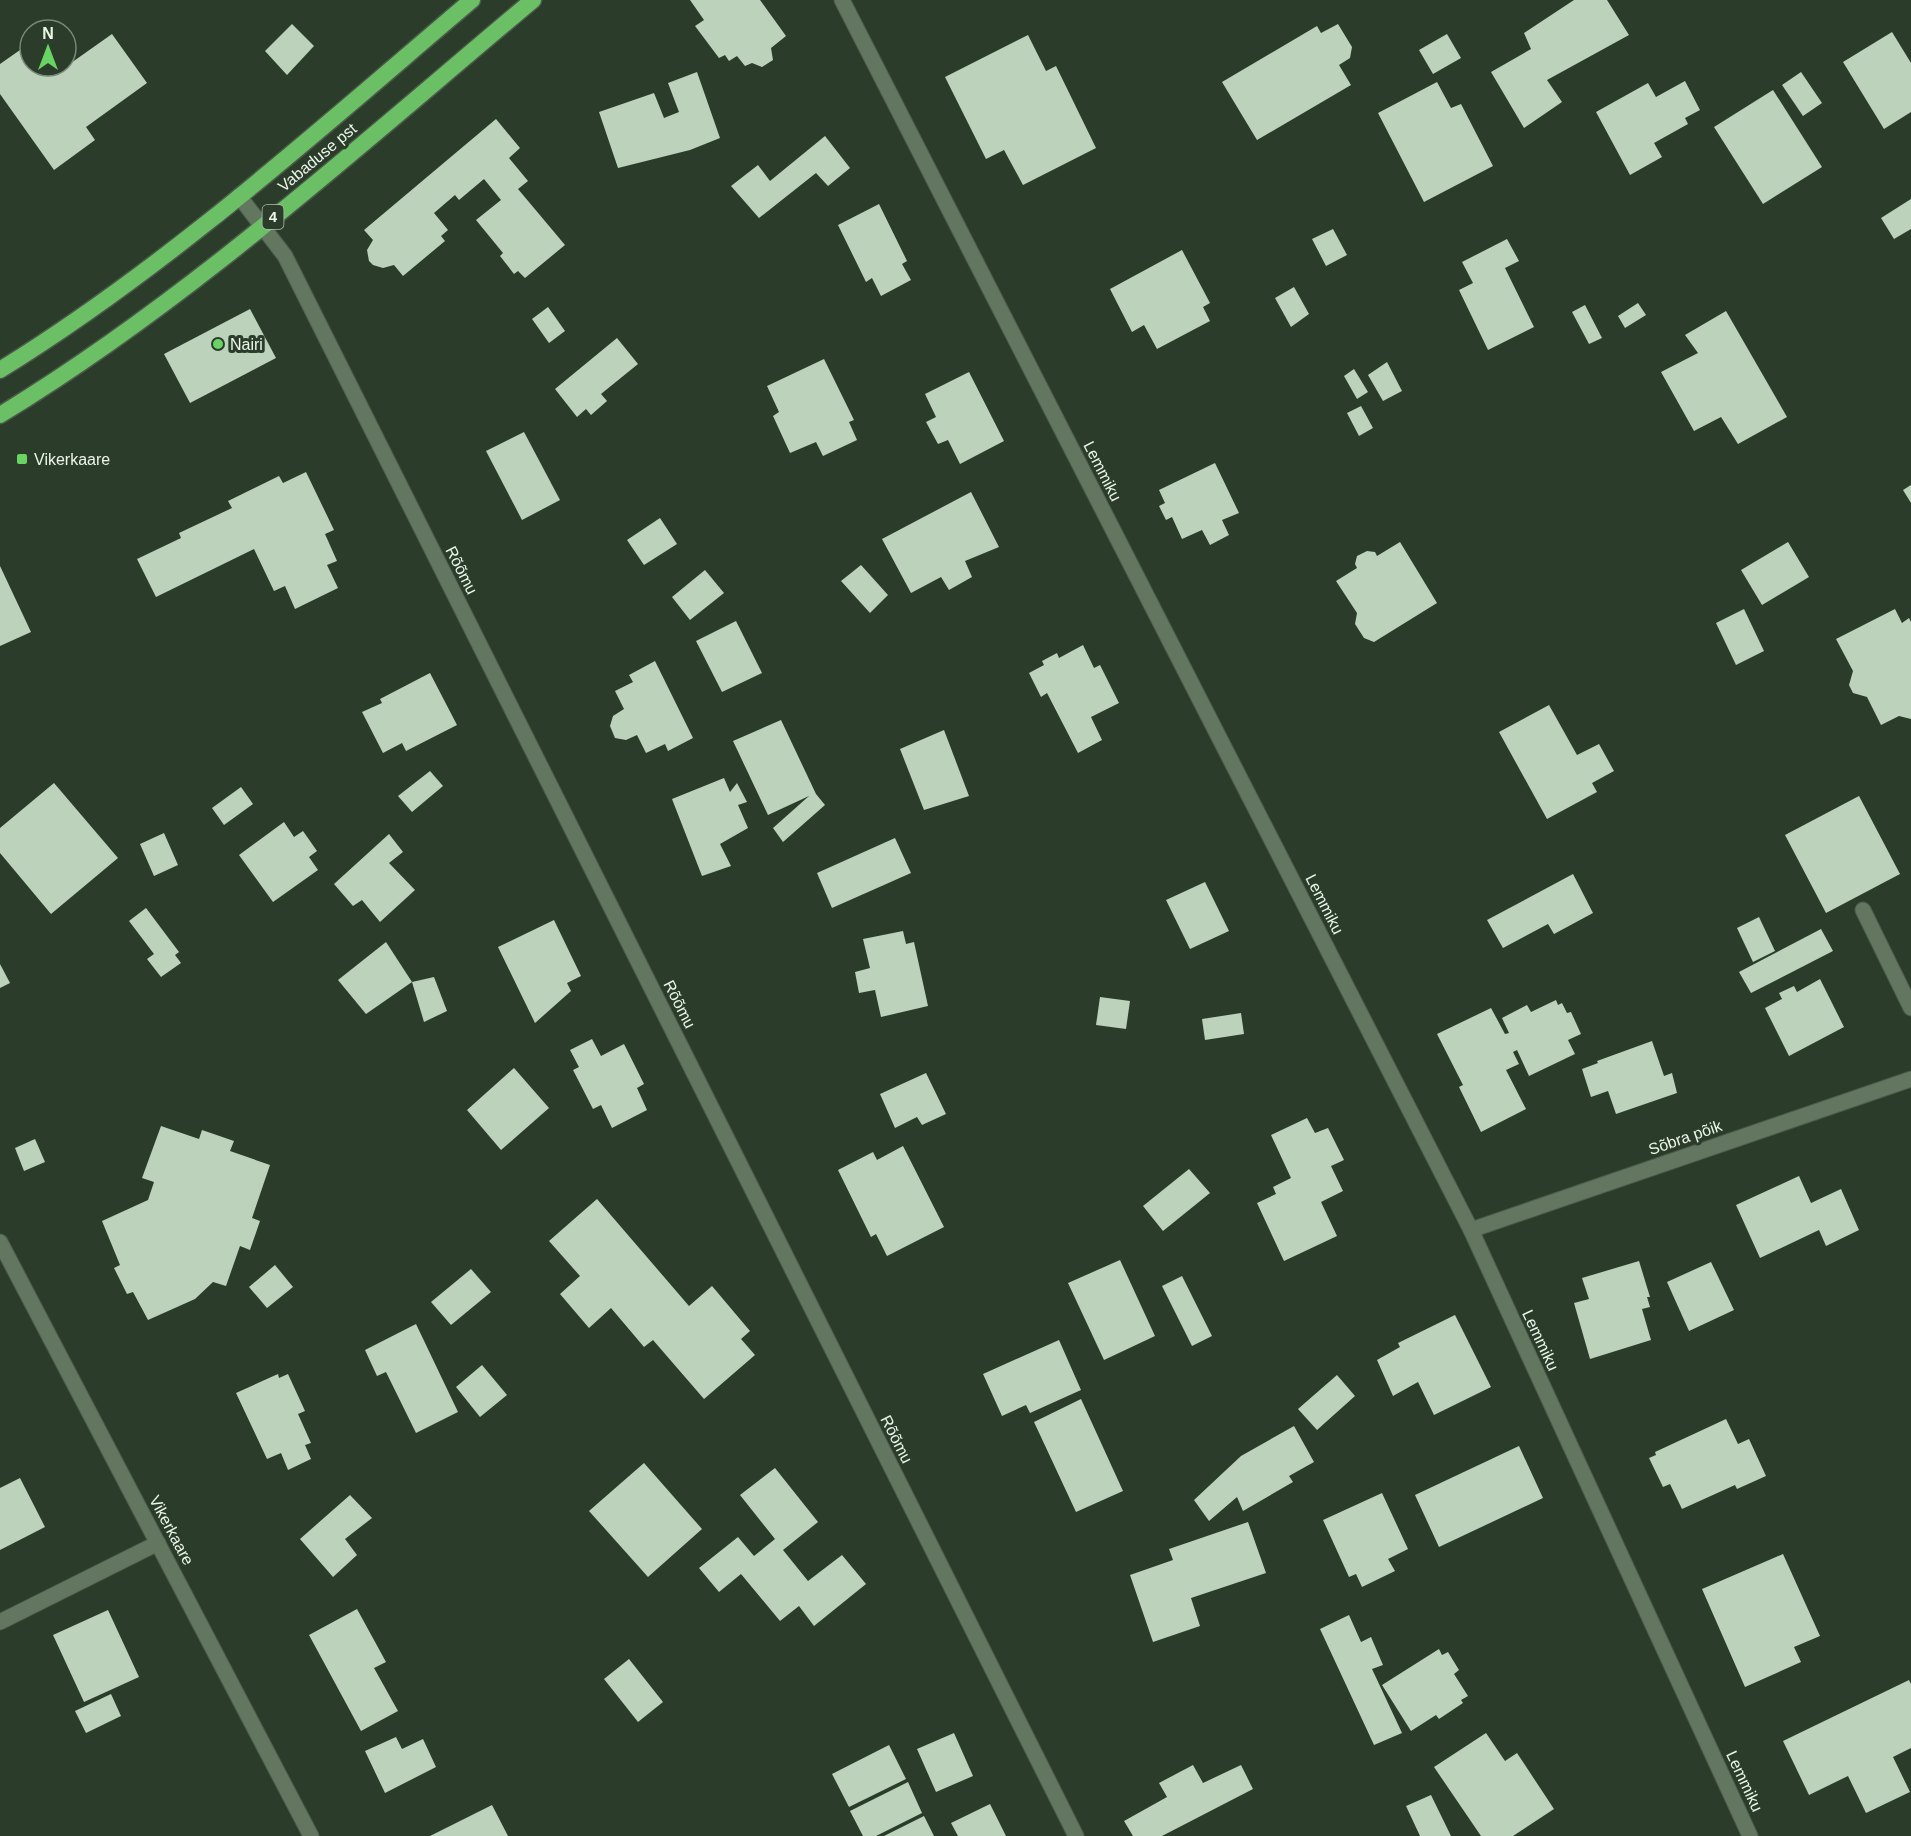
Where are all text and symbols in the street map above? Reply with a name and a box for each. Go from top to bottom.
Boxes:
north arrow [18,18,78,78]
text: N [42,25,54,42]
street label: Vabaduse pst [275,119,360,195]
road number: 4 [262,205,284,229]
place label: Nairi [230,336,263,353]
marker: Nairi [211,337,225,351]
street label: Lemmiku [1080,438,1125,504]
place label: Vikerkaare [34,451,110,468]
marker: Vikerkaare [15,452,29,466]
street label: Rõõmu [442,543,481,597]
street label: Lemmiku [1302,871,1347,937]
street label: Rõõmu [660,977,699,1031]
street label: Sõbra põik [1646,1117,1725,1158]
street label: Lemmiku [1519,1307,1562,1373]
street label: Rõõmu [877,1412,916,1466]
street label: Vikerkaare [146,1493,197,1568]
street label: Lemmiku [1723,1748,1766,1814]

